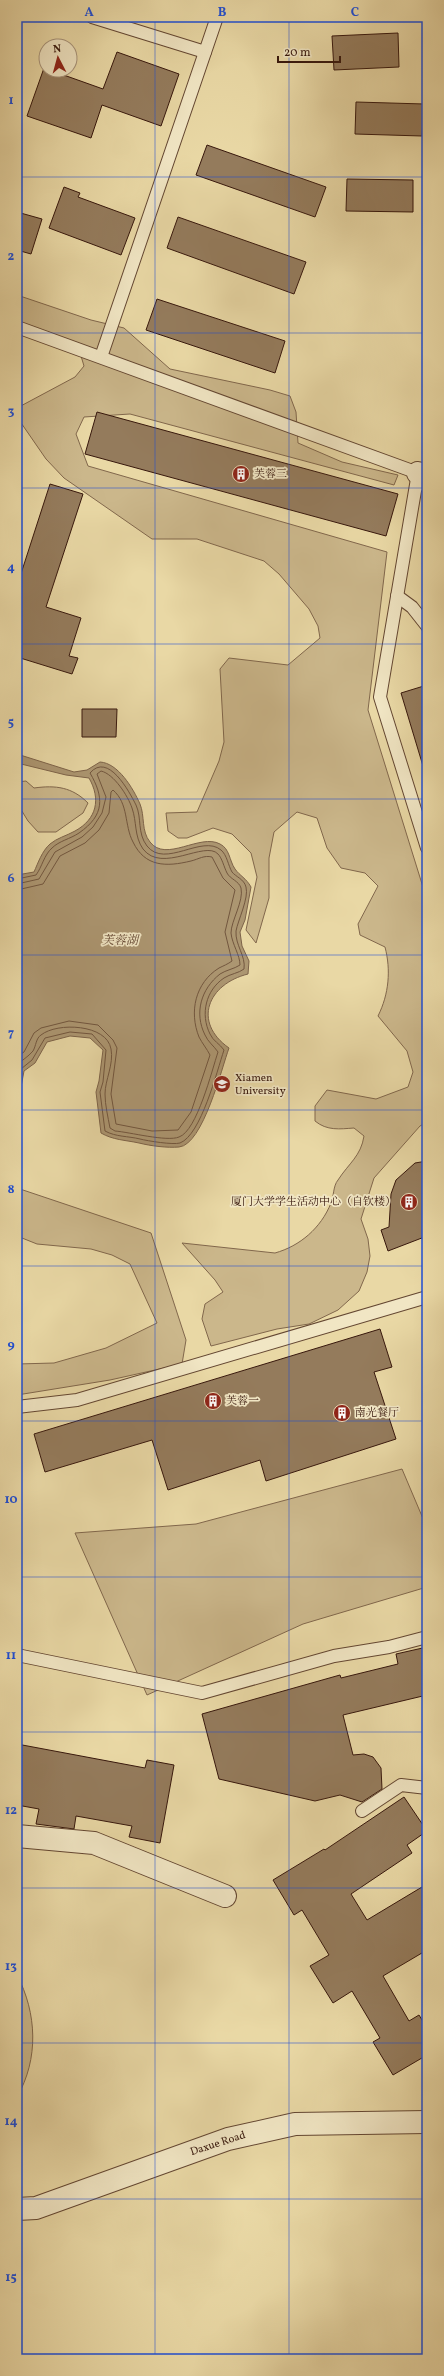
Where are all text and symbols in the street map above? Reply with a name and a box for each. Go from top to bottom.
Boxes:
text: A [84,4,94,22]
text: B [218,4,227,22]
text: C [351,4,359,22]
north arrow [38,38,78,78]
scale bar [278,38,340,64]
text: N [52,42,62,57]
text: 20 m [284,45,311,61]
text: 1 [8,92,14,110]
text: 2 [8,248,15,266]
text: 3 [8,403,15,421]
building icon: 芙蓉三 [231,464,251,484]
place label: 芙蓉三 [254,467,287,482]
text: 4 [7,559,15,577]
text: 5 [8,714,14,732]
text: 6 [7,870,15,888]
water label: 芙蓉湖 [102,933,140,949]
text: 7 [8,1025,14,1043]
place label: Xiamen University [235,1071,286,1099]
school or university icon: Xiamen University [212,1074,232,1094]
text: 8 [7,1181,15,1199]
building icon: 厦门大学学生活动中心（自钦楼） [399,1192,419,1212]
place label: 厦门大学学生活动中心（自钦楼） [231,1195,396,1210]
text: 9 [7,1336,15,1354]
building icon: 芙蓉一 [203,1391,223,1411]
place label: 芙蓉一 [226,1394,259,1409]
building icon: 南光餐厅 [332,1403,352,1423]
place label: 南光餐厅 [355,1406,399,1421]
text: 10 [4,1491,18,1509]
text: 11 [6,1647,16,1665]
text: 12 [5,1802,17,1820]
text: 13 [5,1958,17,1976]
text: 14 [4,2113,18,2131]
street label: Daxue Road [188,2128,248,2160]
text: 15 [5,2269,17,2287]

